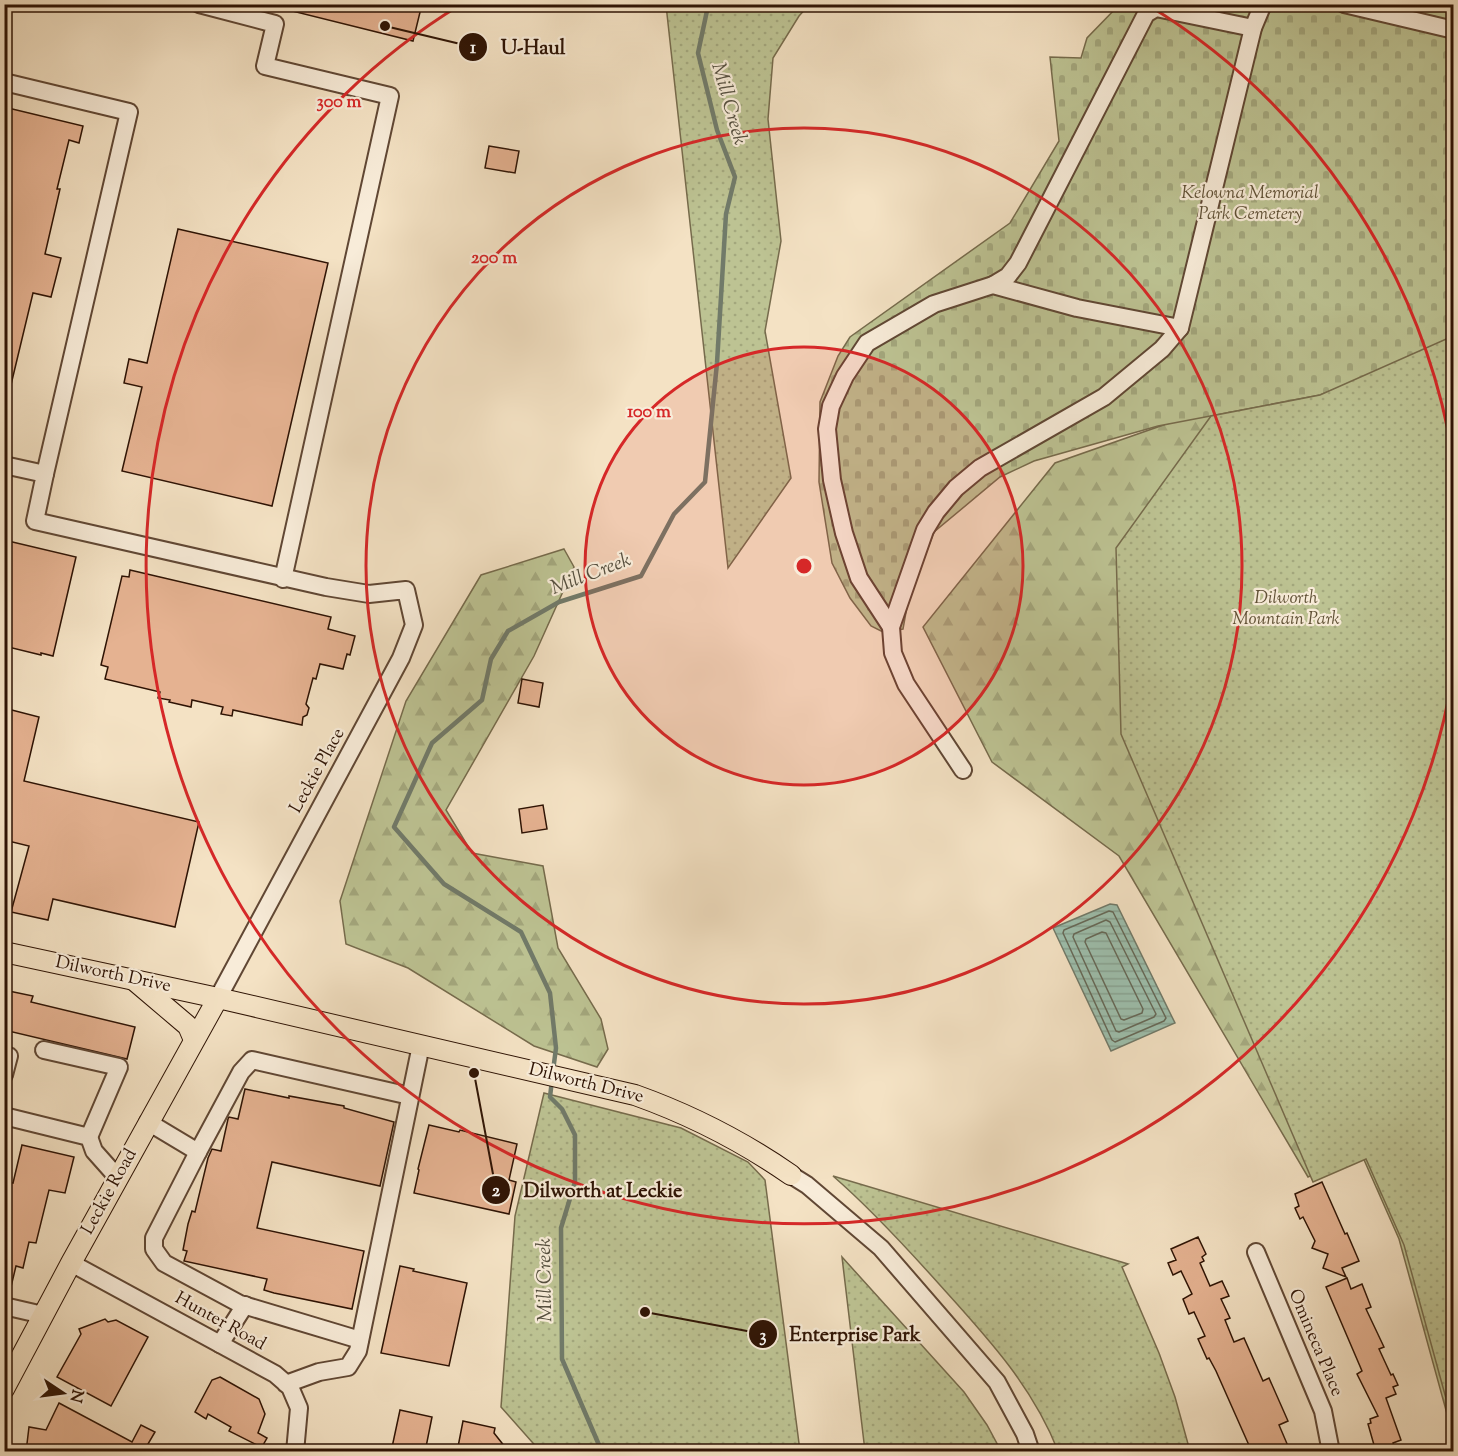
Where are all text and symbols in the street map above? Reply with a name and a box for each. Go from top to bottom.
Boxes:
callout: U-Haul [458,28,577,66]
text: U-Haul [501,35,566,64]
text: 1 [470,36,477,62]
water label: Mill Creek [702,60,754,148]
text: 300 m [317,90,362,116]
park label: Kelowna Memorial Park Cemetery [1181,181,1319,228]
text: 200 m [471,246,517,272]
text: 100 m [627,400,671,426]
water label: Mill Creek [547,546,635,604]
centre of rings [794,556,814,576]
park label: Dilworth Mountain Park [1232,586,1340,633]
street label: Leckie Place [284,724,352,818]
street label: Dilworth Drive [53,950,173,1000]
street label: Dilworth Drive [526,1057,646,1111]
street label: Leckie Road [76,1144,144,1240]
callout: Dilworth at Leckie [481,1171,694,1209]
text: Dilworth at Leckie [524,1178,682,1207]
text: 2 [492,1179,501,1205]
water label: Mill Creek [531,1238,561,1322]
street label: Omineca Place [1281,1285,1349,1401]
street label: Hunter Road [170,1286,270,1358]
callout: Enterprise Park [748,1315,933,1353]
text: Enterprise Park [789,1322,921,1351]
text: 3 [759,1324,767,1350]
north arrow [33,1363,93,1423]
text: N [62,1387,88,1405]

